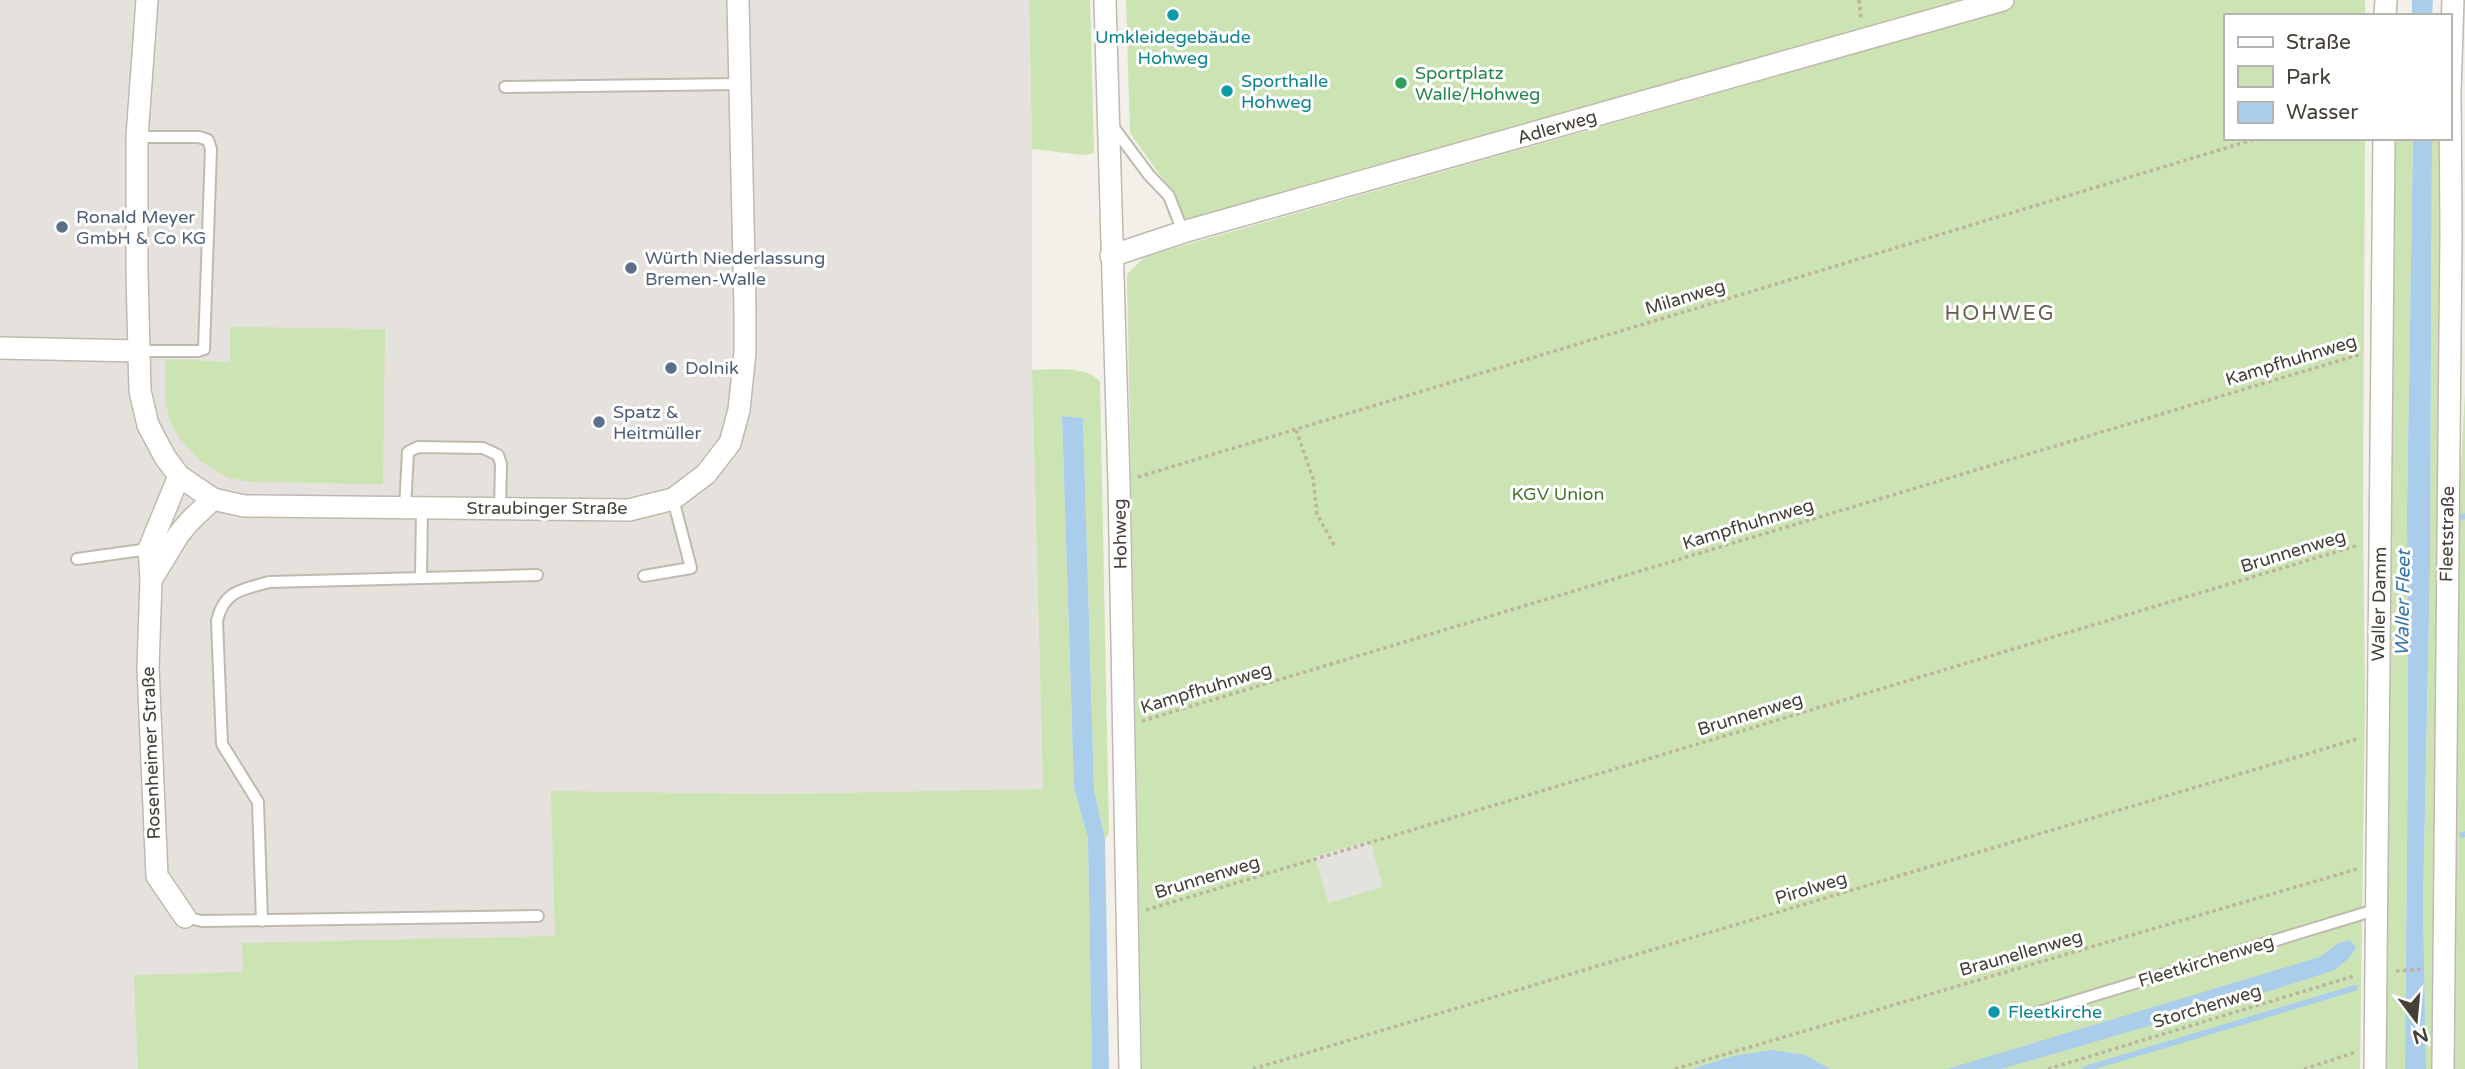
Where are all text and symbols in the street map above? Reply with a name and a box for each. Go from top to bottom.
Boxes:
marker: Umkleidegebäude Hohweg [1165,7,1181,23]
legend [2224,14,2451,140]
place label: Umkleidegebäude Hohweg [1095,26,1251,69]
text: Straße [2286,30,2351,55]
place label: Sportplatz Walle/Hohweg [1415,62,1540,105]
text: Park [2286,65,2331,90]
place label: Sporthalle Hohweg [1241,70,1328,113]
marker: Sportplatz Walle/Hohweg [1393,75,1409,91]
marker: Sporthalle Hohweg [1219,83,1235,99]
text: Wasser [2286,100,2358,125]
street label: Adlerweg [1515,105,1599,149]
place label: Ronald Meyer GmbH & Co KG [76,206,206,249]
marker: Ronald Meyer GmbH & Co KG [54,219,70,235]
place label: Würth Niederlassung Bremen-Walle [645,247,825,290]
marker: Würth Niederlassung Bremen-Walle [623,260,639,276]
street label: Milanweg [1642,274,1728,320]
district label: HOHWEG [1944,301,2056,326]
street label: Kampfhuhnweg [2223,330,2359,390]
place label: Dolnik [685,357,739,379]
marker: Dolnik [663,360,679,376]
place label: Spatz & Heitmüller [613,401,701,444]
marker: Spatz & Heitmüller [591,414,607,430]
park label: KGV Union [1512,483,1605,505]
street label: Fleetstraße [2435,486,2459,582]
street label: Kampfhuhnweg [1680,494,1816,554]
street label: Straubinger Straße [466,497,628,519]
street label: Hohweg [1108,498,1132,570]
street label: Brunnenweg [2238,525,2348,577]
street label: Waller Damm [2367,546,2391,662]
water label: Waller Fleet [2391,547,2415,656]
street label: Kampfhuhnweg [1138,658,1274,718]
street label: Rosenheimer Straße [137,666,165,840]
street label: Brunnenweg [1695,688,1805,740]
street label: Brunnenweg [1152,851,1262,903]
street label: Pirolweg [1772,867,1850,909]
street label: Braunellenweg [1957,925,2085,981]
street label: Fleetkirchenweg [2136,930,2276,992]
street label: Storchenweg [2150,979,2264,1033]
north arrow [2381,985,2451,1055]
place label: Fleetkirche [2008,1001,2102,1023]
marker: Fleetkirche [1986,1004,2002,1020]
text: N [2410,1023,2431,1048]

